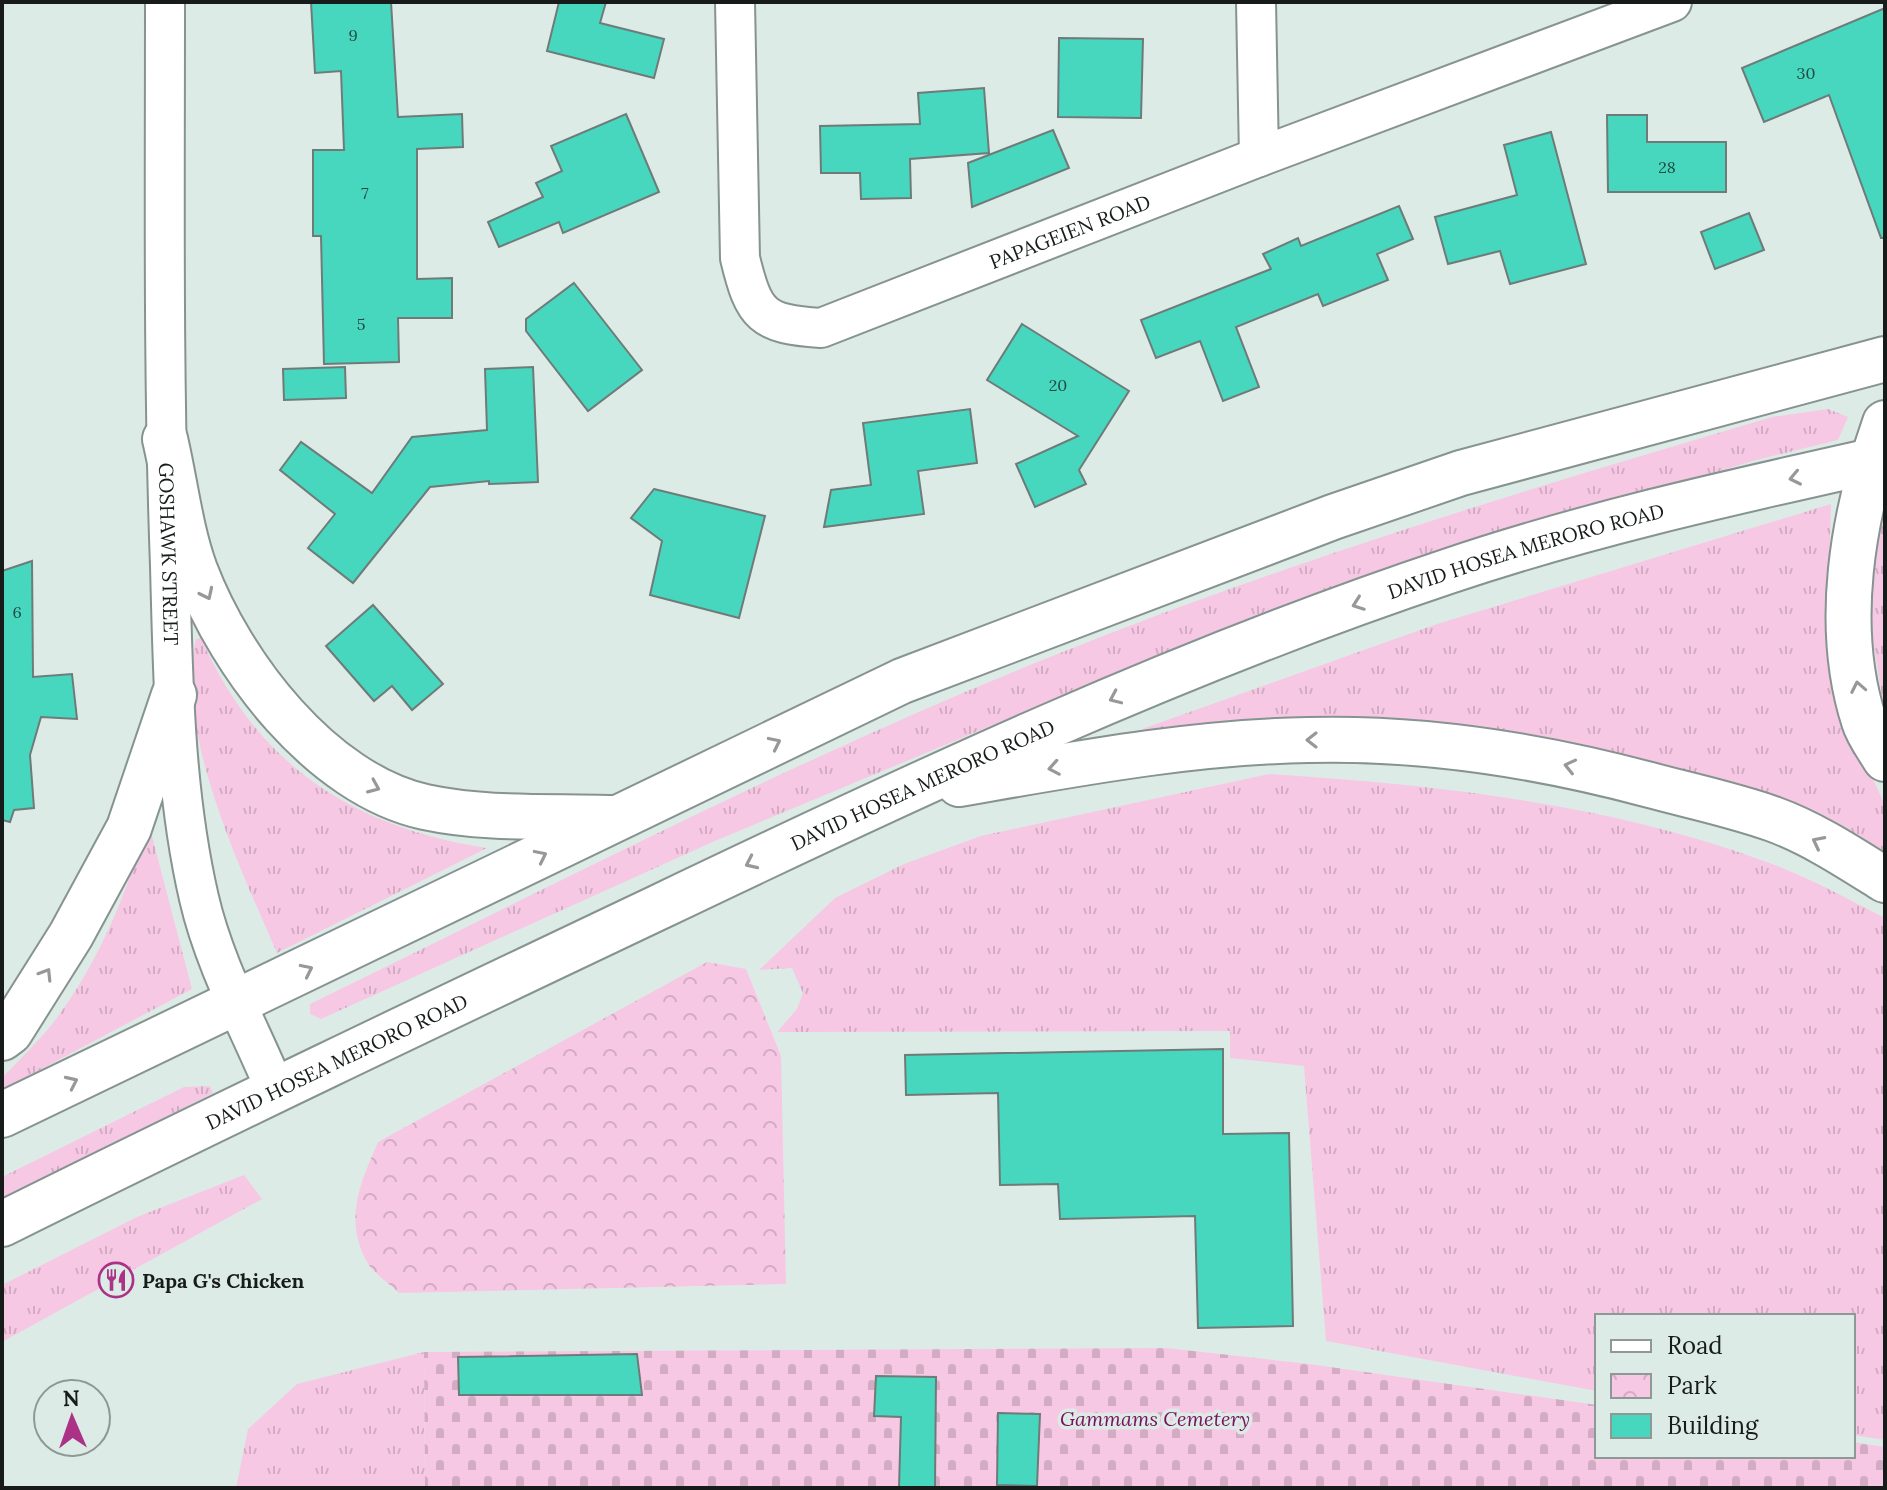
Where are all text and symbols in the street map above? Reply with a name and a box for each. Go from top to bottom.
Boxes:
house number: 9 [348,25,358,45]
house number: 30 [1797,63,1815,83]
house number: 28 [1658,157,1676,177]
house number: 7 [361,183,369,203]
street label: PAPAGEIEN ROAD [985,188,1154,274]
house number: 5 [357,314,365,334]
house number: 20 [1049,375,1067,395]
street label: GOSHAWK STREET [154,462,185,646]
one-way arrow [1789,469,1803,486]
street label: DAVID HOSEA MERORO ROAD [1384,497,1667,604]
one-way arrow [197,586,213,601]
one-way arrow [1351,594,1365,611]
house number: 6 [12,602,22,622]
one-way arrow [1850,681,1867,694]
one-way arrow [1109,688,1123,704]
street label: DAVID HOSEA MERORO ROAD [786,713,1058,855]
one-way arrow [1305,731,1318,749]
one-way arrow [766,737,781,752]
one-way arrow [1563,758,1577,775]
one-way arrow [1047,759,1060,776]
one-way arrow [366,778,380,794]
one-way arrow [1811,836,1826,851]
one-way arrow [533,850,547,866]
one-way arrow [744,853,759,869]
one-way arrow [299,964,314,980]
one-way arrow [36,969,51,983]
street label: DAVID HOSEA MERORO ROAD [201,988,471,1135]
one-way arrow [64,1076,79,1092]
restaurant icon: Papa G's Chicken [97,1261,135,1299]
place label: Papa G's Chicken [142,1268,304,1293]
legend [1595,1314,1855,1458]
text: Road [1667,1330,1723,1361]
text: Park [1667,1370,1717,1401]
north arrow [32,1378,112,1458]
text: N [62,1384,80,1412]
park label: Gammams Cemetery [1060,1406,1250,1431]
text: Building [1667,1410,1759,1441]

